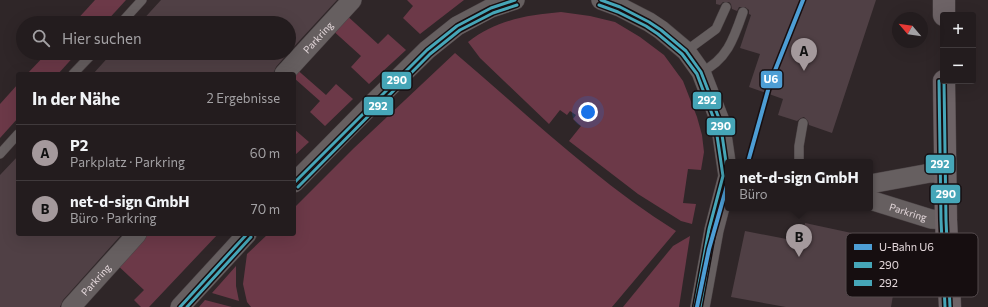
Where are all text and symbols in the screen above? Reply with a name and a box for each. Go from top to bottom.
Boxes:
north arrow [892,12,928,48]
map controls [940,12,976,84]
button: + [940,12,976,48]
search box [16,16,296,60]
street label: Parkring [300,18,336,55]
icon: search [30,27,52,49]
text: Hier suchen [62,29,142,47]
pin: A [791,38,817,71]
button: − [940,48,976,84]
line badge: U6 [760,70,783,89]
line badge: 290 [381,71,412,90]
text: U6 [764,72,779,85]
text: 290 [387,73,407,86]
text: In der Nähe [32,88,120,109]
text: 2 Ergebnisse [206,90,280,106]
line badge: 292 [692,91,722,110]
text: 292 [697,93,717,106]
line badge: 292 [363,96,394,116]
text: 292 [368,99,388,112]
your location [578,102,598,122]
line badge: 290 [706,117,736,136]
text: 290 [711,119,731,132]
text: P2 [70,136,88,154]
text: A [40,145,50,161]
text: 60 m [250,145,280,161]
text: Parkplatz · Parkring [70,154,185,170]
line badge: 292 [925,154,955,174]
text: 292 [930,157,950,170]
popup [725,159,873,211]
text: net-d-sign GmbH [739,168,859,186]
line badge: 290 [930,184,961,204]
text: Büro [739,186,768,202]
text: 290 [936,187,956,200]
text: net-d-sign GmbH [70,192,190,210]
street label: Parkring [888,200,929,224]
text: B [41,201,49,217]
text: 70 m [251,201,280,217]
text: Büro · Parkring [70,210,157,226]
pin: B [786,224,812,257]
legend [846,233,978,297]
text: U-Bahn U6 [879,240,934,253]
text: 290 [879,258,899,271]
street label: Parkring [78,261,114,298]
text: 292 [879,276,898,289]

